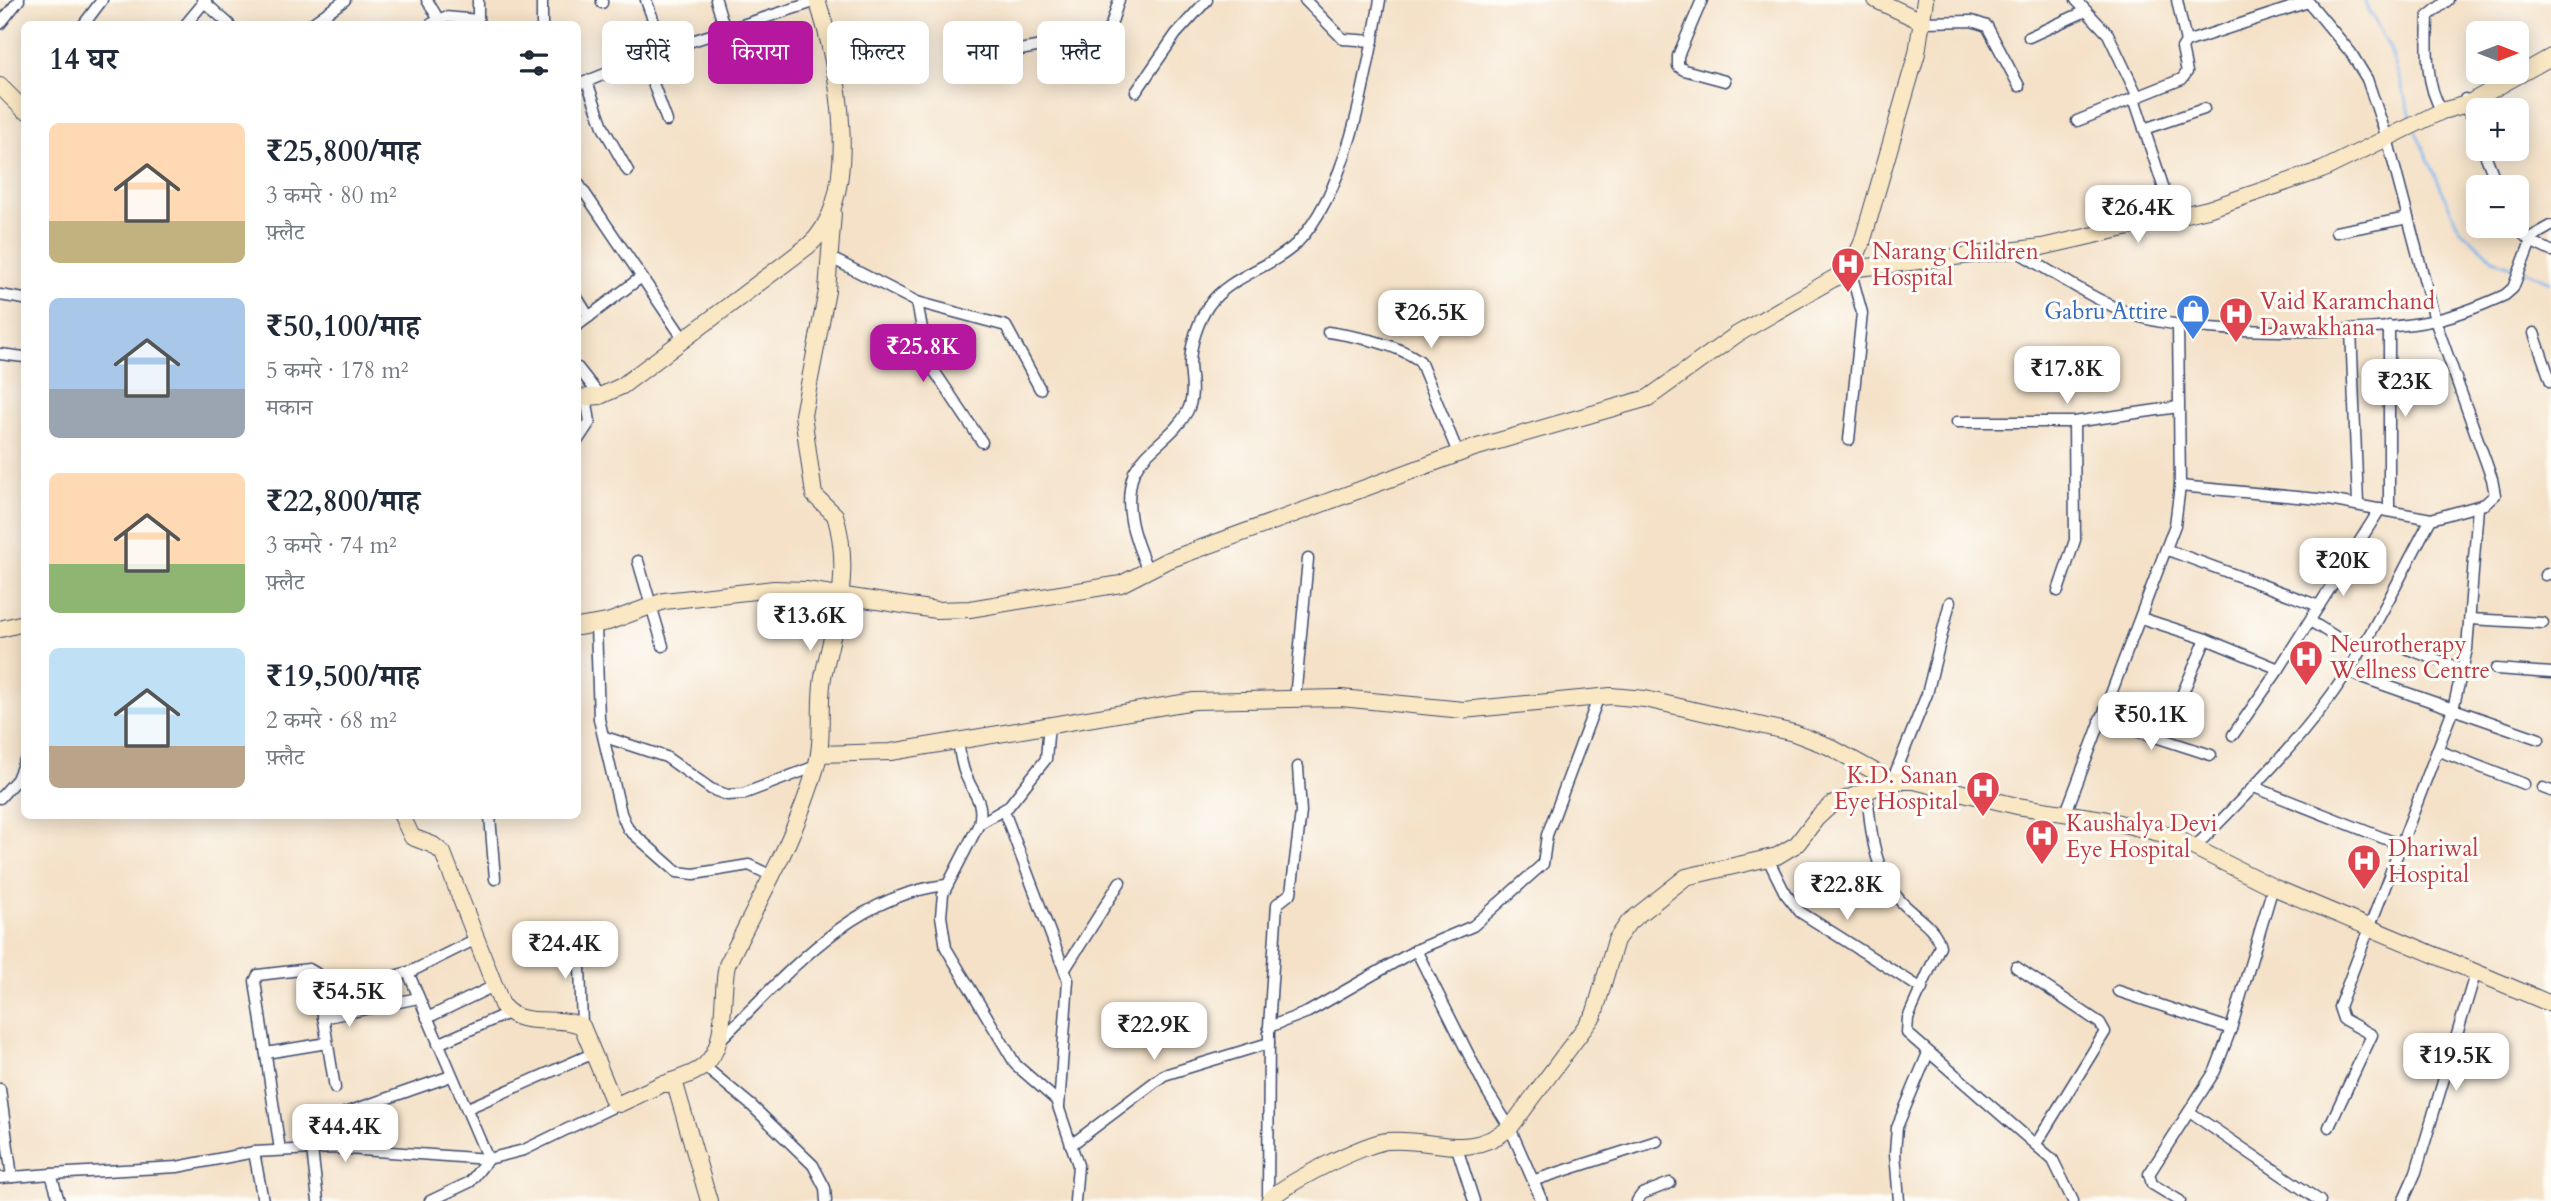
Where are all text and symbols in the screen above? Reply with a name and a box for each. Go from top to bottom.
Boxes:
chip: खरीदें [602,21,694,84]
chip: किराया [708,21,813,84]
chip: फ़िल्टर [827,21,929,84]
chip: नया [943,21,1023,84]
chip: फ़्लैट [1037,21,1125,84]
north arrow [2466,21,2529,84]
map controls [2466,21,2529,238]
text: 14 घर [49,39,118,80]
icon: filters [515,44,553,82]
button: + [2466,98,2529,161]
text: ₹25,800/माह [266,131,420,172]
icon: home [105,151,189,235]
button: − [2466,175,2529,238]
text: 3 कमरे · 80 m² [266,180,397,211]
pin: ₹26.4K [2081,186,2195,245]
text: ₹26.4K [2101,192,2175,223]
text: फ़्लैट [266,217,304,248]
place label: Narang Children Hospital [1872,236,2039,293]
hospital icon: Narang Children Hospital [1829,245,1867,294]
place label: Vaid Karamchand Dawakhana [2260,286,2436,343]
pin: ₹26.5K [1374,290,1488,350]
shop icon: Gabru Attire [2174,292,2212,341]
hospital icon: Vaid Karamchand Dawakhana [2217,295,2255,344]
place label: Gabru Attire [2044,296,2168,327]
text: ₹26.5K [1394,297,1468,328]
text: ₹50,100/माह [266,306,420,347]
pin: ₹25.8K [866,324,980,384]
icon: home [105,326,189,410]
text: ₹25.8K [886,331,960,362]
pin: ₹17.8K [2010,346,2124,406]
text: ₹17.8K [2030,353,2104,384]
text: 5 कमरे · 178 m² [266,355,409,386]
pin: ₹23K [2364,360,2446,419]
text: ₹23K [2377,366,2433,397]
text: मकान [266,392,313,423]
text: ₹22,800/माह [266,481,420,522]
icon: home [105,501,189,585]
text: 3 कमरे · 74 m² [266,530,397,561]
pin: ₹20K [2302,538,2384,598]
text: ₹20K [2315,545,2371,576]
text: फ़्लैट [266,567,304,598]
pin: ₹13.6K [753,594,867,653]
text: ₹13.6K [773,600,847,631]
place label: Neurotherapy Wellness Centre [2329,629,2490,686]
hospital icon: Neurotherapy Wellness Centre [2287,638,2325,687]
text: ₹19,500/माह [266,656,420,697]
icon: home [105,676,189,760]
pin: ₹50.1K [2094,692,2208,752]
text: ₹50.1K [2114,699,2188,730]
text: 2 कमरे · 68 m² [266,705,397,736]
text: फ़्लैट [266,742,304,773]
place label: K.D. Sanan Eye Hospital [1834,760,1958,817]
hospital icon: K.D. Sanan Eye Hospital [1964,769,2002,818]
place label: Kaushalya Devi Eye Hospital [2066,808,2217,865]
hospital icon: Kaushalya Devi Eye Hospital [2023,817,2061,866]
place label: Dhariwal Hospital [2388,833,2478,890]
hospital icon: Dhariwal Hospital [2345,842,2383,891]
pin: ₹22.8K [1790,862,1904,922]
text: ₹22.8K [1810,869,1884,900]
pin: ₹24.4K [508,922,622,981]
text: ₹24.4K [528,928,602,959]
pin: ₹54.5K [292,970,406,1029]
text: ₹54.5K [312,976,386,1007]
pin: ₹22.9K [1097,1002,1211,1062]
text: ₹22.9K [1117,1009,1191,1040]
pin: ₹19.5K [2399,1034,2513,1093]
text: ₹19.5K [2419,1040,2493,1071]
pin: ₹44.4K [288,1104,402,1164]
text: ₹44.4K [308,1111,382,1142]

